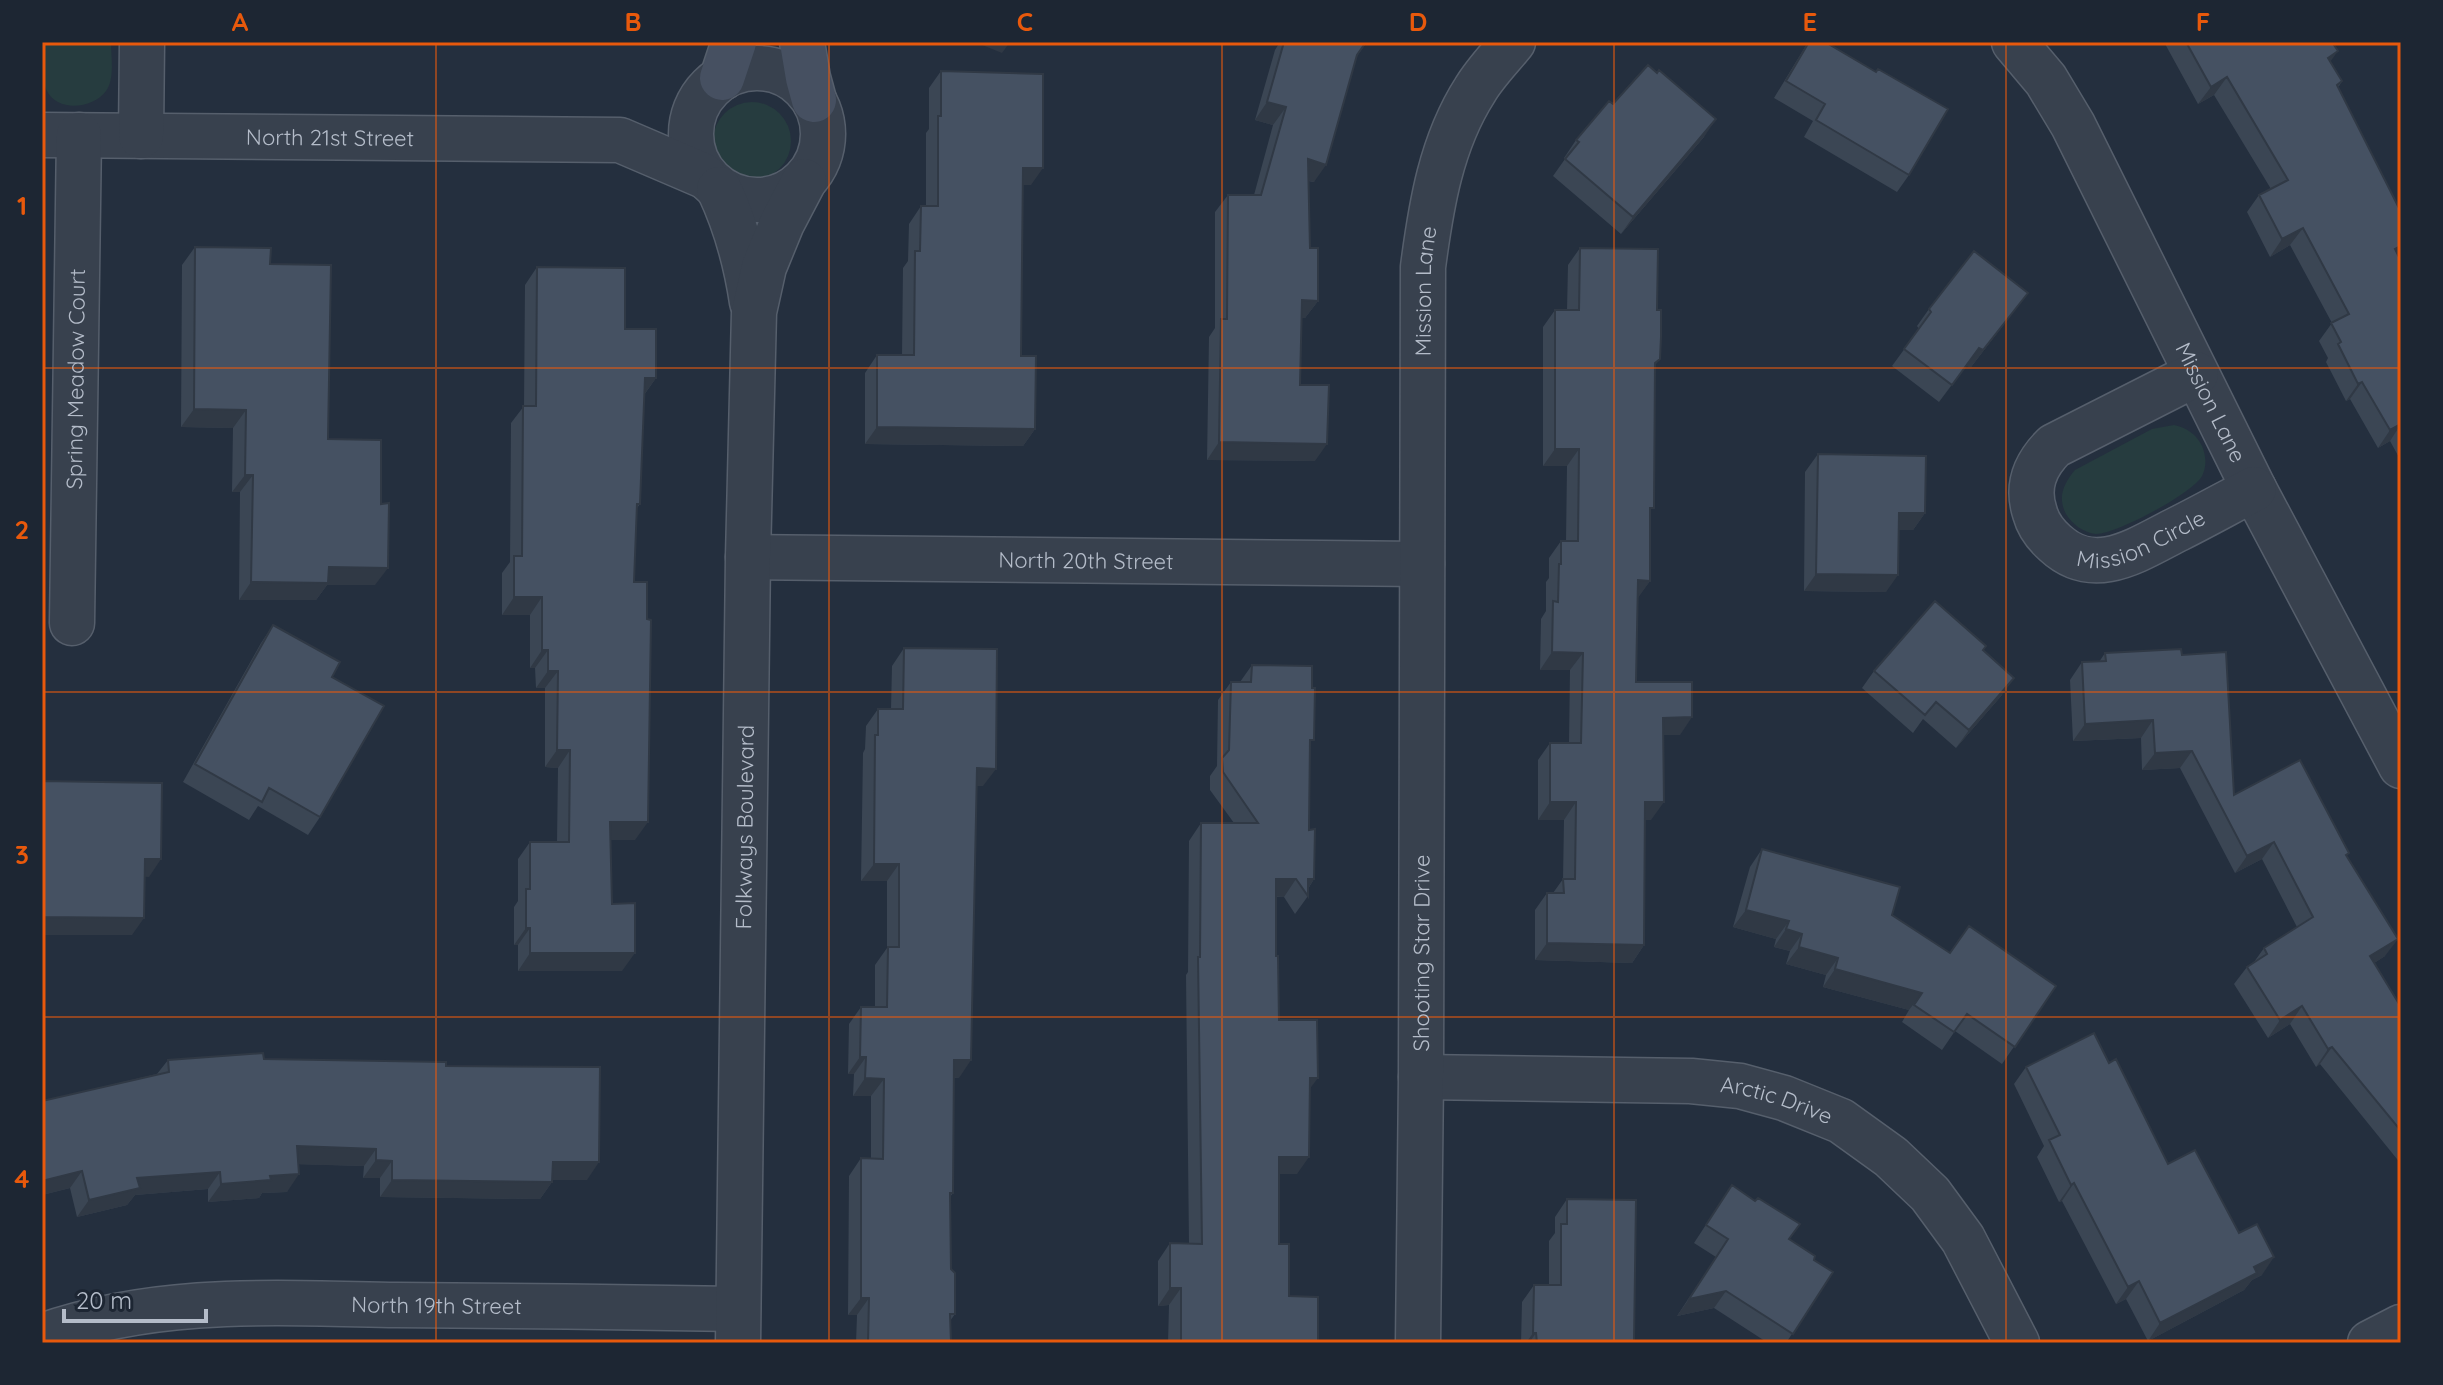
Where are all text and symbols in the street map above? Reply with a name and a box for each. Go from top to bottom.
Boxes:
text: A [232,5,249,38]
text: B [624,5,642,38]
text: C [1017,5,1033,38]
text: D [1409,5,1427,38]
text: E [1803,5,1817,38]
text: F [2196,5,2210,38]
street label: North 21st Street [246,123,414,152]
text: 1 [17,189,27,222]
street label: Mission Lane [1409,224,1443,356]
street label: Spring Meadow Court [60,268,91,490]
street label: Mission Lane [2169,338,2253,467]
street label: Mission Circle [2074,504,2210,575]
text: 2 [15,513,29,546]
street label: North 20th Street [998,546,1174,575]
street label: Folkways Boulevard [729,725,760,929]
text: 3 [15,838,29,871]
street label: Shooting Star Drive [1407,855,1436,1051]
street label: Arctic Drive [1719,1070,1837,1130]
text: 4 [14,1162,30,1195]
scale bar [64,1273,206,1323]
text: 20 m [76,1285,132,1315]
street label: North 19th Street [351,1290,522,1320]

